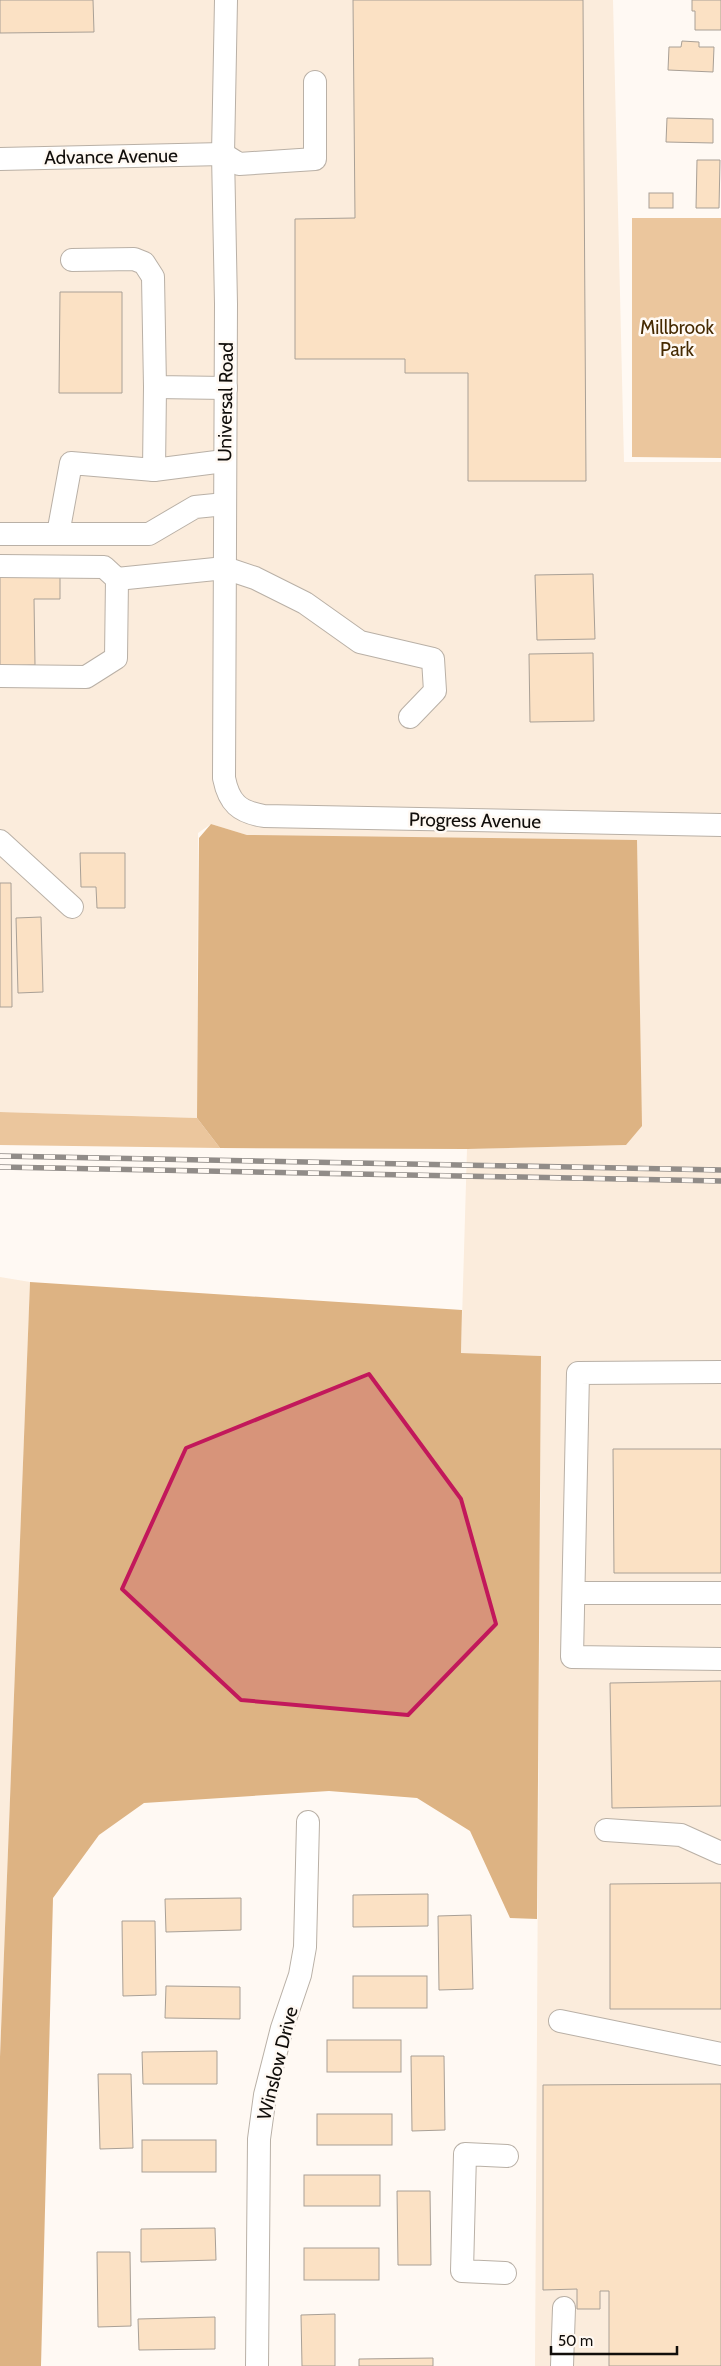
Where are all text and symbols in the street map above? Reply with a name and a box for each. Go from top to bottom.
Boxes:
street label: Advance Avenue [44,144,178,169]
park label: Millbrook Park [640,316,714,361]
street label: Universal Road [213,342,238,462]
street label: Progress Avenue [409,808,542,833]
street label: Winslow Drive [252,2004,303,2122]
scale bar [551,2324,677,2356]
text: 50 m [558,2332,593,2350]

